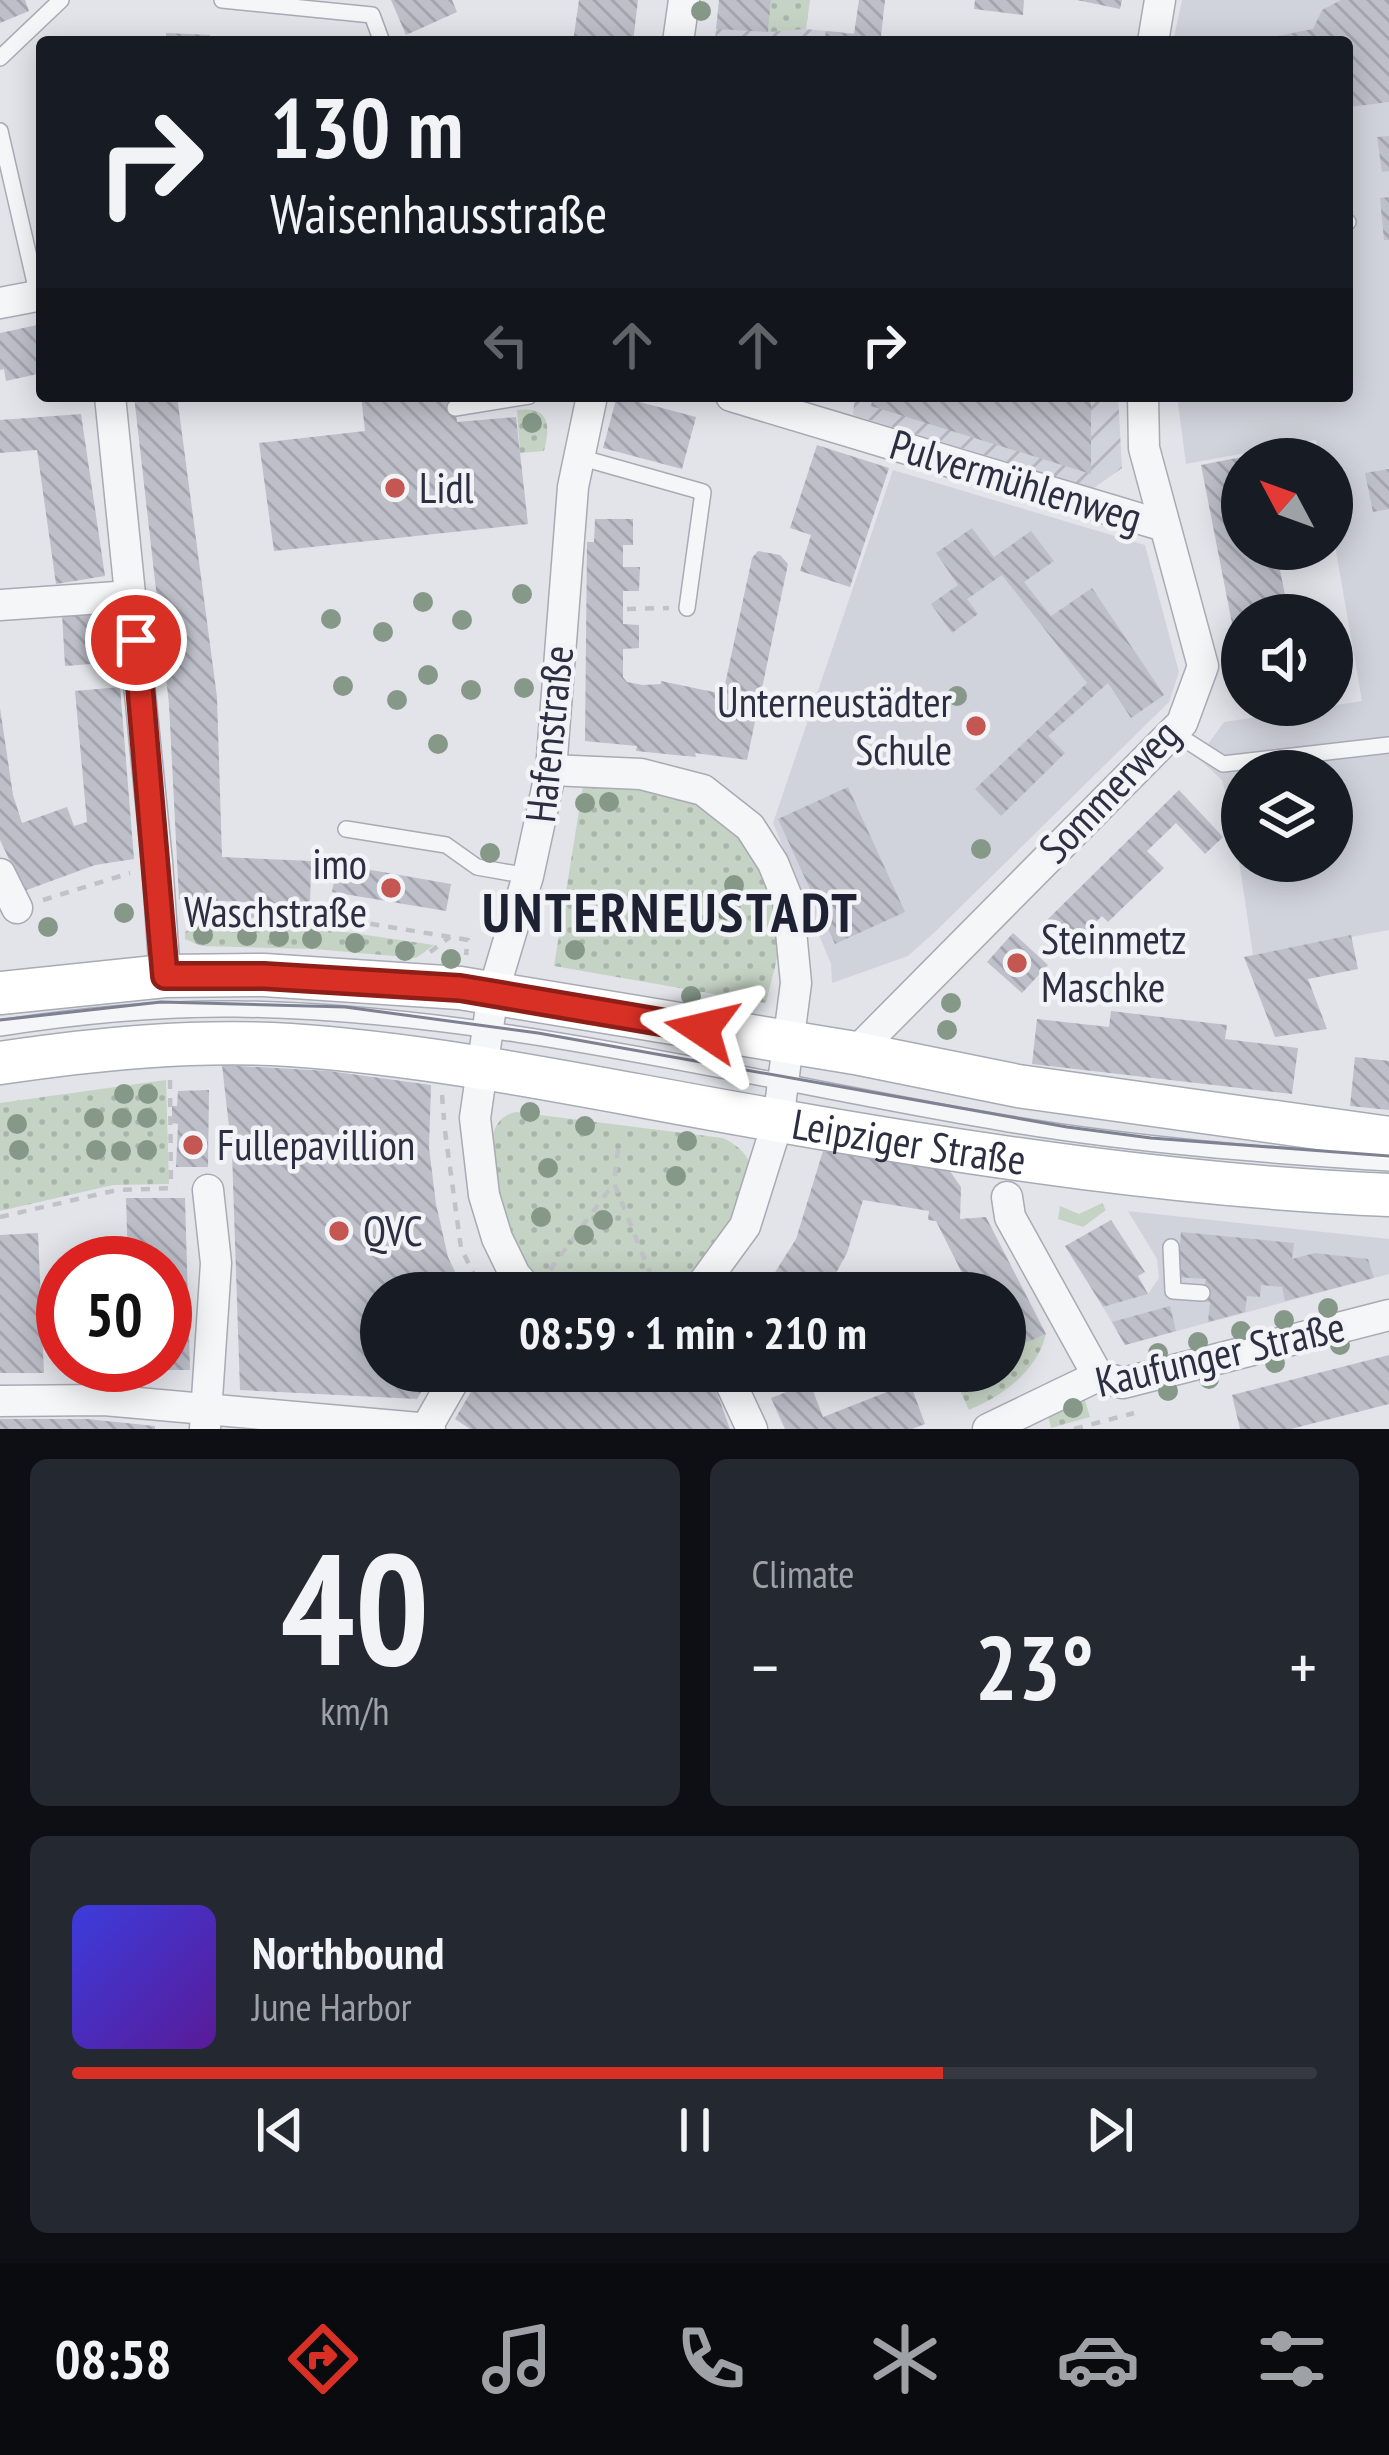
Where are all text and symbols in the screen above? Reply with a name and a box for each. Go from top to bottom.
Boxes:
text: 130 m [270,72,463,181]
icon: right [72,84,228,240]
text: Waisenhausstraße [270,178,607,248]
icon: left [473,312,539,378]
icon: ahead [599,312,665,378]
icon: ahead [725,312,791,378]
icon: right [851,312,917,378]
street label: Pulvermühlenweg [884,416,1149,545]
north arrow [1221,438,1353,570]
map controls [1221,438,1353,882]
place label: Lidl [419,460,474,515]
marker: Lidl [382,475,408,501]
pin [85,589,187,691]
button: sound [1221,594,1353,726]
icon: arrive [103,607,169,673]
street label: Hafenstraße [512,643,585,825]
place label: Unterneustädter Schule [717,674,952,777]
street label: Sommerweg [1027,707,1191,874]
marker: Unterneustädter Schule [963,713,989,739]
button: layers [1221,750,1353,882]
place label: imo Waschstraße [184,836,367,939]
marker: imo Waschstraße [378,875,404,901]
district label: UNTERNEUSTADT [482,877,860,947]
place label: Steinmetz Maschke [1041,911,1186,1014]
marker: Steinmetz Maschke [1004,950,1030,976]
position arrow [639,966,765,1092]
street label: Leipziger Straße [788,1096,1030,1187]
place label: Fullepavillion [217,1117,415,1172]
marker: Fullepavillion [180,1132,206,1158]
place label: QVC [363,1203,423,1258]
marker: QVC [326,1218,352,1244]
speed limit sign: 50 [36,1236,192,1392]
street label: Kaufunger Straße [1090,1298,1350,1409]
text: 08:59 · 1 min · 210 m [519,1303,867,1361]
text: 40 [280,1506,429,1708]
text: Climate [752,1548,854,1599]
text: 23° [975,1608,1094,1725]
text: − [752,1624,779,1709]
text: + [1290,1624,1317,1709]
text: km/h [320,1685,389,1736]
text: Northbound [252,1923,444,1981]
text: June Harbor [252,1981,411,2032]
icon: previous [247,2097,313,2163]
icon: pause [662,2097,728,2163]
icon: next [1077,2097,1143,2163]
icon: directions [281,2317,365,2401]
icon: music [475,2317,559,2401]
icon: phone [669,2317,753,2401]
icon: climate [863,2317,947,2401]
icon: car [1056,2317,1140,2401]
icon: filters [1250,2317,1334,2401]
text: 08:58 [55,2324,172,2394]

